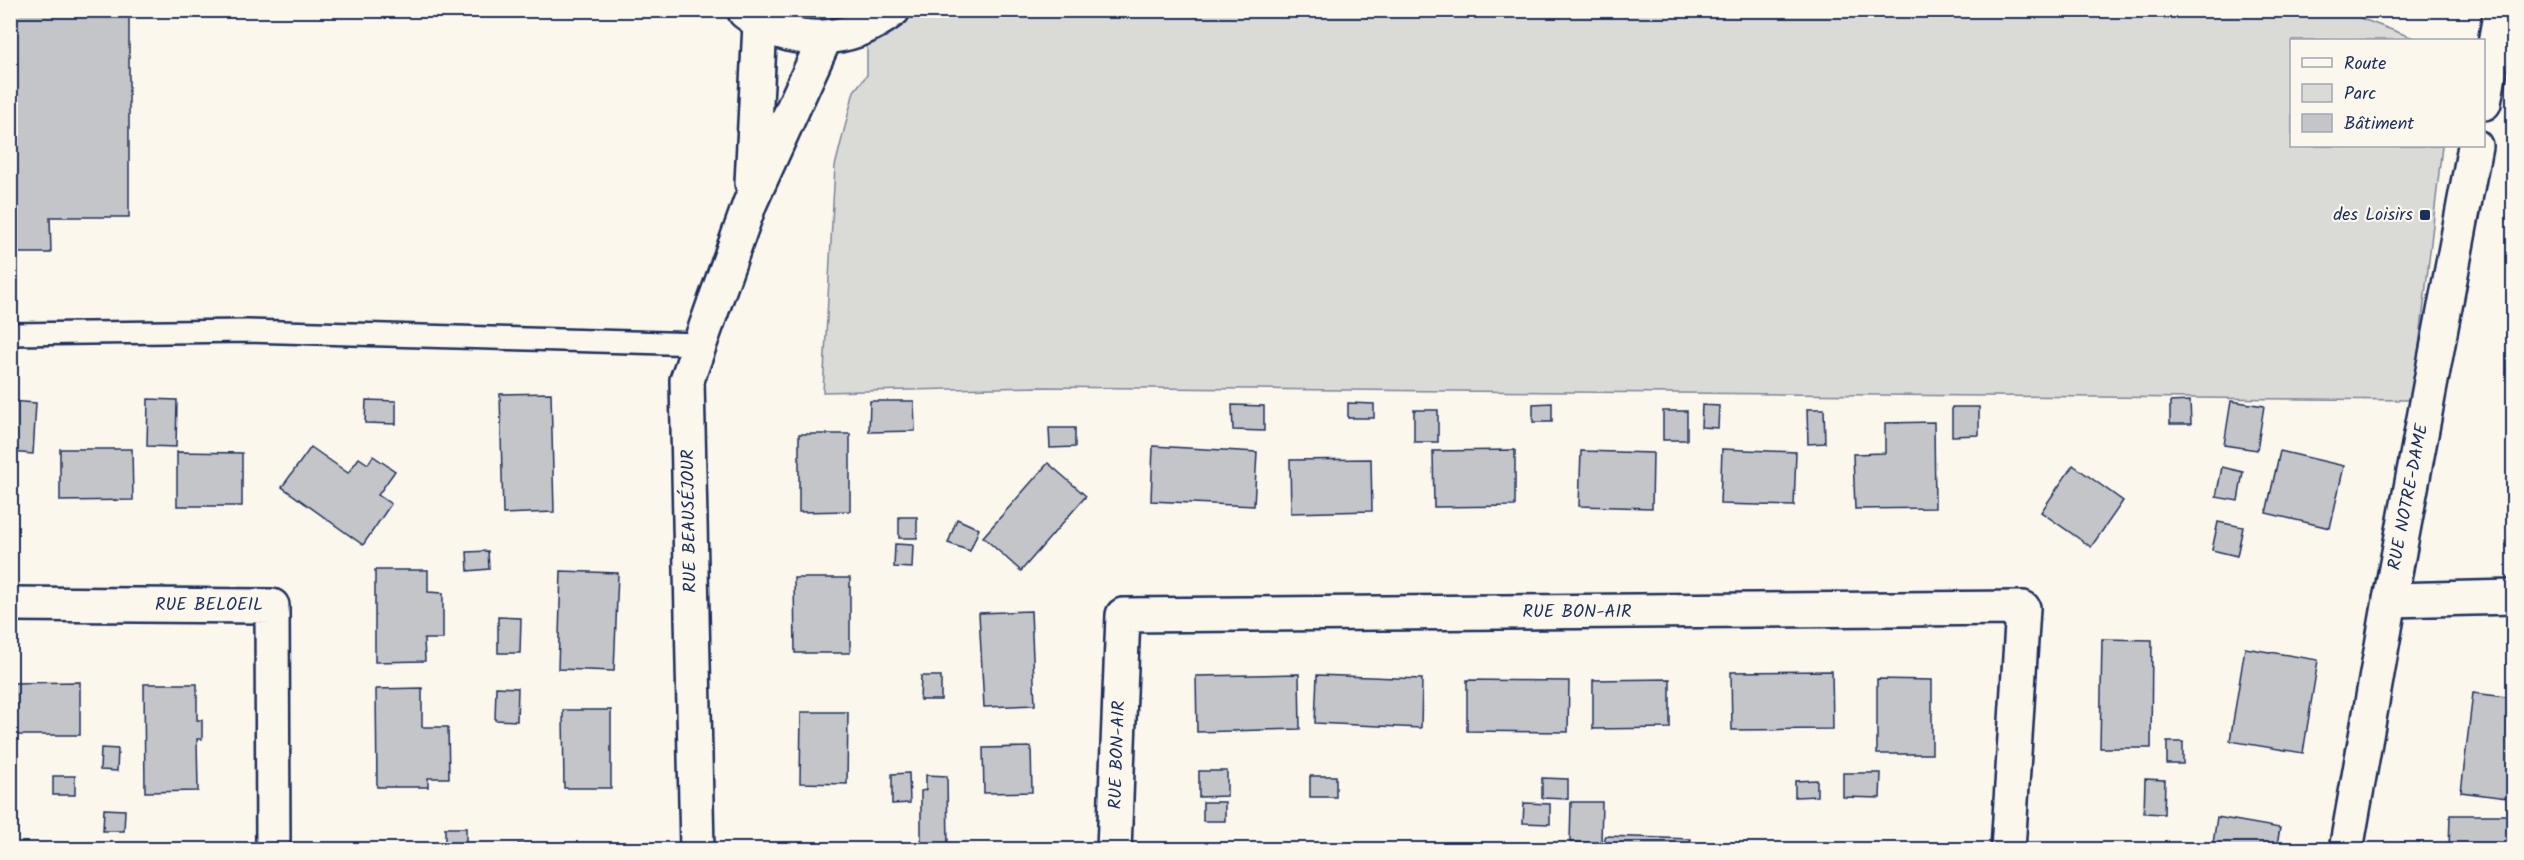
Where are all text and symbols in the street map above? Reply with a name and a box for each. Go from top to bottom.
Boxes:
legend [2290,39,2485,147]
text: Route [2344,50,2386,79]
text: Parc [2344,80,2376,109]
text: Bâtiment [2344,110,2415,139]
place label: des Loisirs [2333,201,2413,230]
marker: des Loisirs [2418,208,2432,222]
street label: RUE NOTRE-DAME [2381,421,2437,573]
street label: RUE BEAUSÉJOUR [674,449,706,593]
street label: RUE BELOEIL [155,591,263,620]
street label: RUE BON-AIR [1522,598,1632,627]
street label: RUE BON-AIR [1102,700,1134,810]

